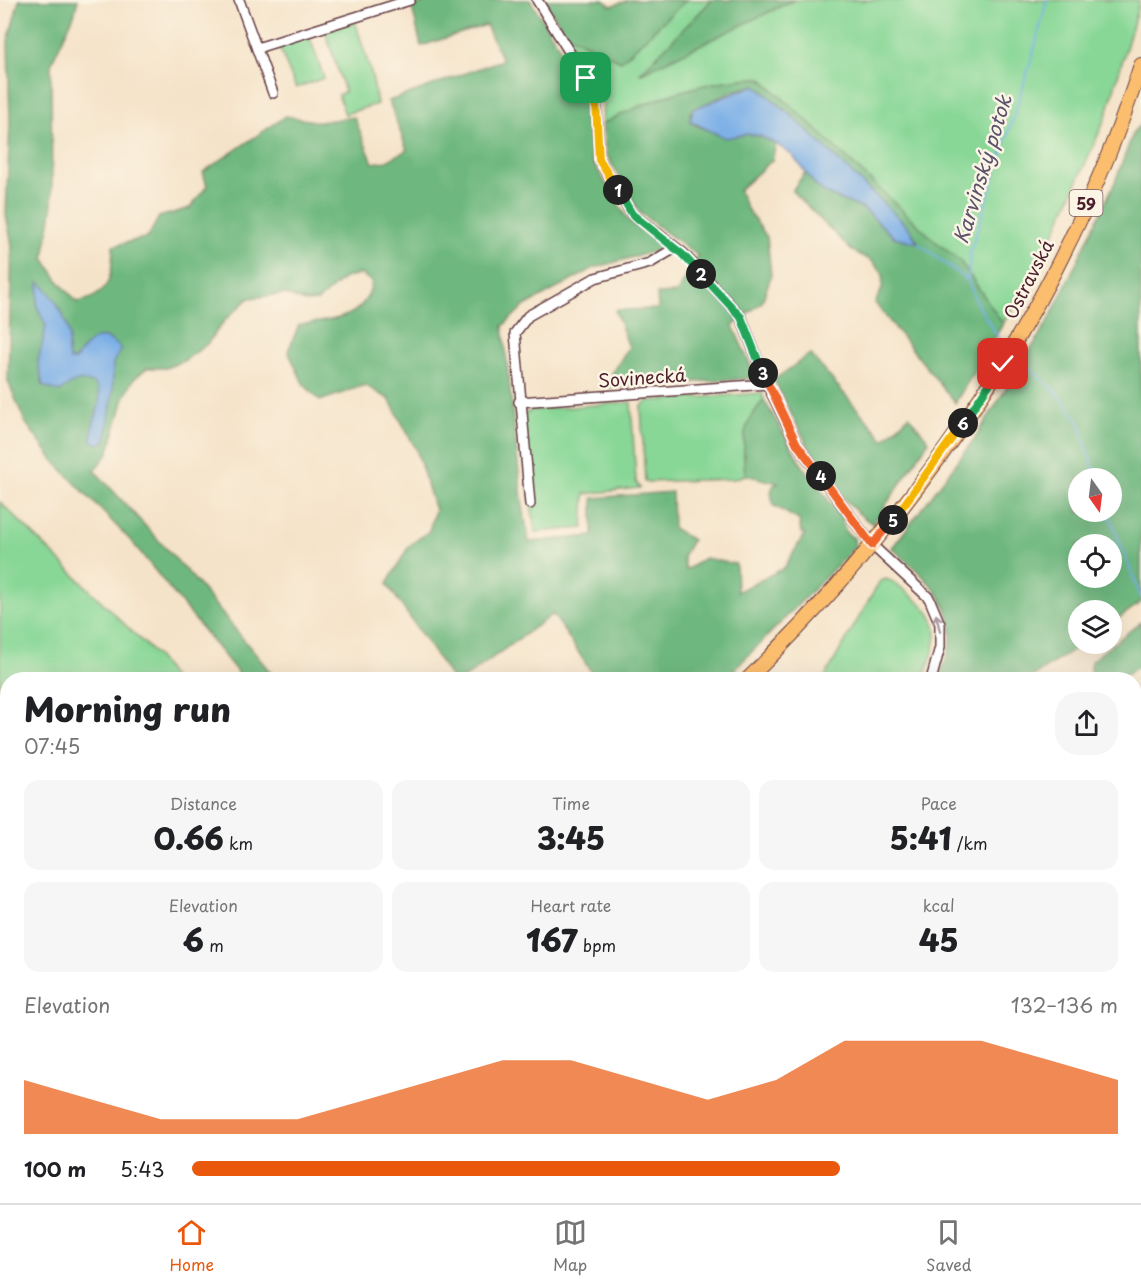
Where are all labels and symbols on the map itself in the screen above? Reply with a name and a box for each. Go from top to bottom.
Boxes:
pin [560,52,611,103]
water label: Karvinský potok [945,90,1019,247]
pin: 1 [603,175,633,205]
road number: 59 [1070,190,1102,216]
street label: Ostravská [996,234,1060,324]
pin: 2 [686,259,716,289]
pin [977,338,1028,389]
pin: 3 [748,358,778,388]
street label: Sovinecká [597,360,688,394]
pin: 6 [948,408,978,438]
pin: 4 [806,461,836,491]
north arrow [1068,468,1122,522]
pin: 5 [878,505,908,535]
one-way arrow [931,613,943,632]

